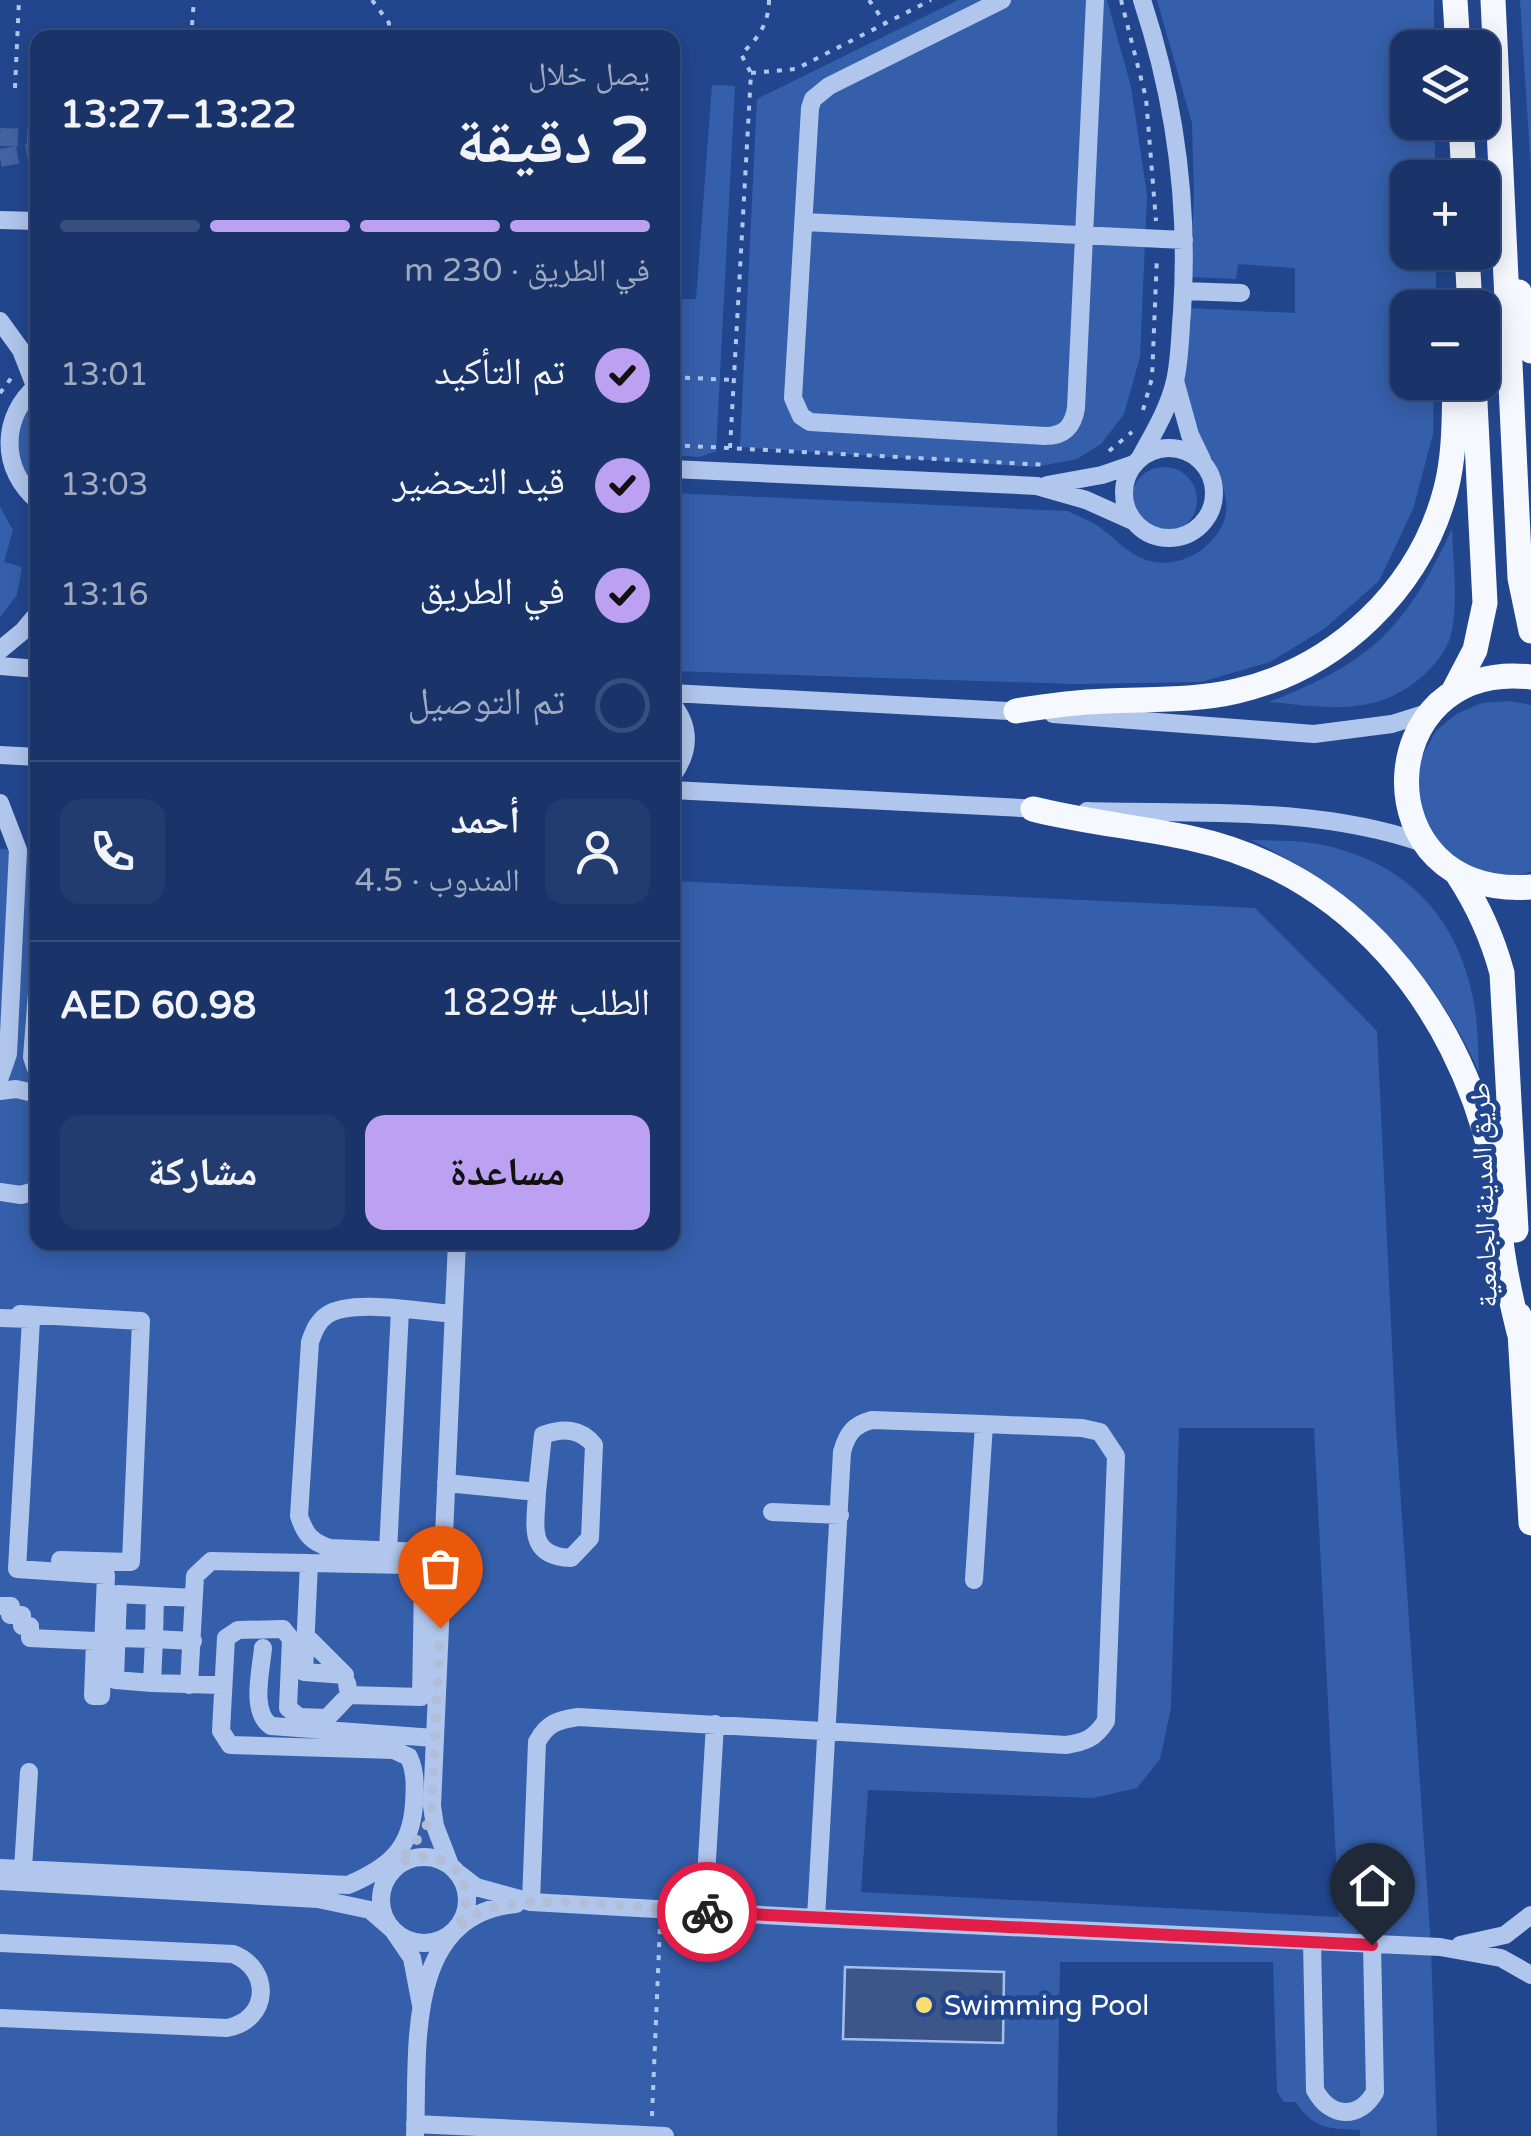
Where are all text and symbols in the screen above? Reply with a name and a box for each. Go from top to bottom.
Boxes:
map controls [1390,30,1500,400]
button: layers [1390,30,1500,140]
text: يصل خلال [528,56,650,94]
text: 13:22–13:27 [60,92,297,138]
text: 2 دقيقة [456,103,650,182]
button: + [1390,160,1500,270]
text: في الطريق · 230 m [404,252,650,290]
button: − [1390,290,1500,400]
icon: check [595,348,650,403]
text: تم التأكيد [434,349,565,395]
text: 13:01 [60,356,149,394]
icon: check [595,458,650,513]
text: قيد التحضير [393,459,565,505]
text: 13:03 [60,466,149,504]
icon: check [595,568,650,623]
text: في الطريق [419,569,565,615]
text: 13:16 [60,576,149,614]
text: تم التوصيل [407,679,565,725]
text: أحمد [450,798,520,844]
button: phone [60,799,165,904]
button: person [545,799,650,904]
text: المندوب · 4.5 [355,862,520,900]
text: الطلب #1829 [440,980,650,1026]
text: AED 60.98 [60,983,256,1029]
street label: طريق المدينة الجامعية [1463,1082,1505,1308]
button: مشاركة [60,1115,345,1230]
button: مساعدة [365,1115,650,1230]
pin [398,1526,483,1629]
icon: bag [413,1541,468,1596]
pin [1330,1843,1415,1946]
icon: home [1345,1858,1400,1913]
courier [657,1862,757,1962]
icon: bike [680,1885,735,1940]
place label: Swimming Pool [944,1989,1149,2023]
marker: Swimming Pool [913,1994,935,2016]

